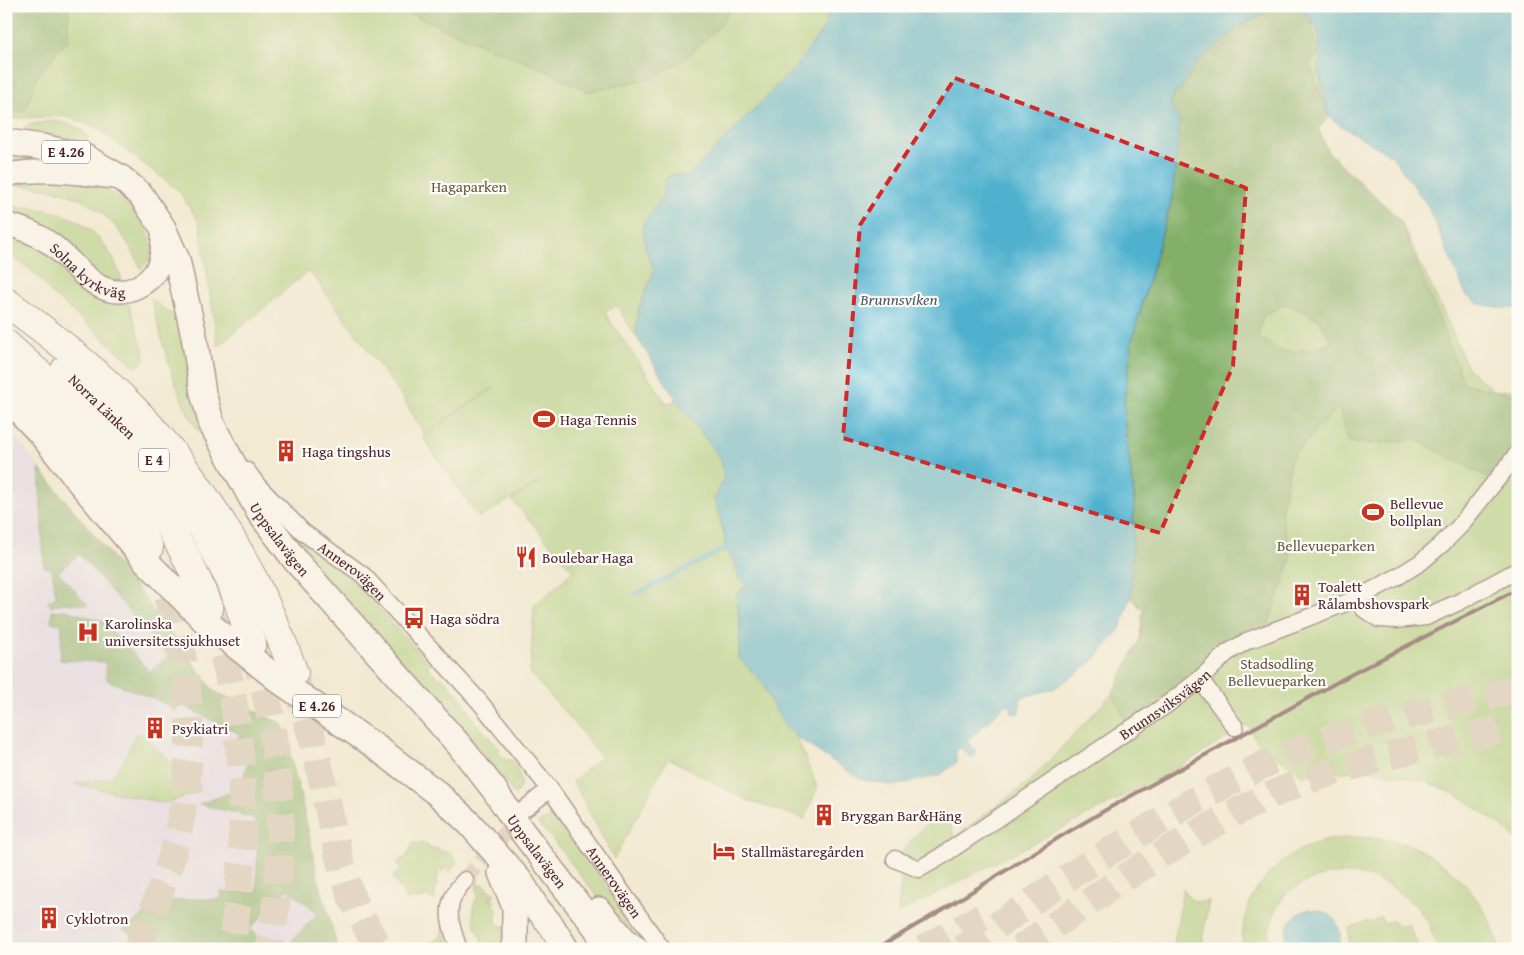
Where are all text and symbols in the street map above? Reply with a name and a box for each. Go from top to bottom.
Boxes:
road number: E 4.26 [42,140,90,163]
park label: Hagaparken [431,176,507,197]
street label: Solna kyrkväg [46,237,126,302]
water label: Brunnsviken [859,287,938,311]
street label: Norra Länken [64,369,141,444]
sports icon: Haga Tennis [531,406,557,432]
place label: Haga Tennis [560,409,637,430]
building icon: Haga tingshus [273,438,299,464]
place label: Haga tingshus [302,441,391,462]
road number: E 4 [139,448,169,472]
place label: Bellevue bollplan [1390,493,1444,531]
street label: Uppsalavägen [245,499,315,581]
sports icon: Bellevue bollplan [1360,499,1386,525]
park label: Bellevueparken [1277,535,1375,556]
street label: Annerovägen [314,536,392,605]
restaurant icon: Boulebar Haga [513,544,539,570]
place label: Boulebar Haga [542,547,633,568]
place label: Toalett Rålambshovspark [1318,576,1430,614]
building icon: Toalett Rålambshovspark [1289,582,1315,608]
bus stop icon: Haga södra [401,605,427,631]
place label: Haga södra [430,608,500,629]
place label: Karolinska universitetssjukhuset [105,613,241,651]
hospital icon: Karolinska universitetssjukhuset [75,619,101,645]
park label: Stadsodling Bellevueparken [1228,653,1326,691]
street label: Brunnsviksvägen [1115,663,1216,744]
road number: E 4.26 [293,694,341,718]
building icon: Psykiatri [142,715,168,741]
place label: Psykiatri [172,718,228,739]
building icon: Bryggan Bar&Häng [811,802,837,828]
place label: Bryggan Bar&Häng [841,805,962,826]
street label: Uppsalavägen [503,810,573,893]
hotel icon: Stallmästaregården [711,838,737,864]
street label: Annerovägen [582,841,648,922]
place label: Stallmästaregården [741,841,864,862]
building icon: Cyklotron [36,905,62,931]
place label: Cyklotron [66,908,129,929]

